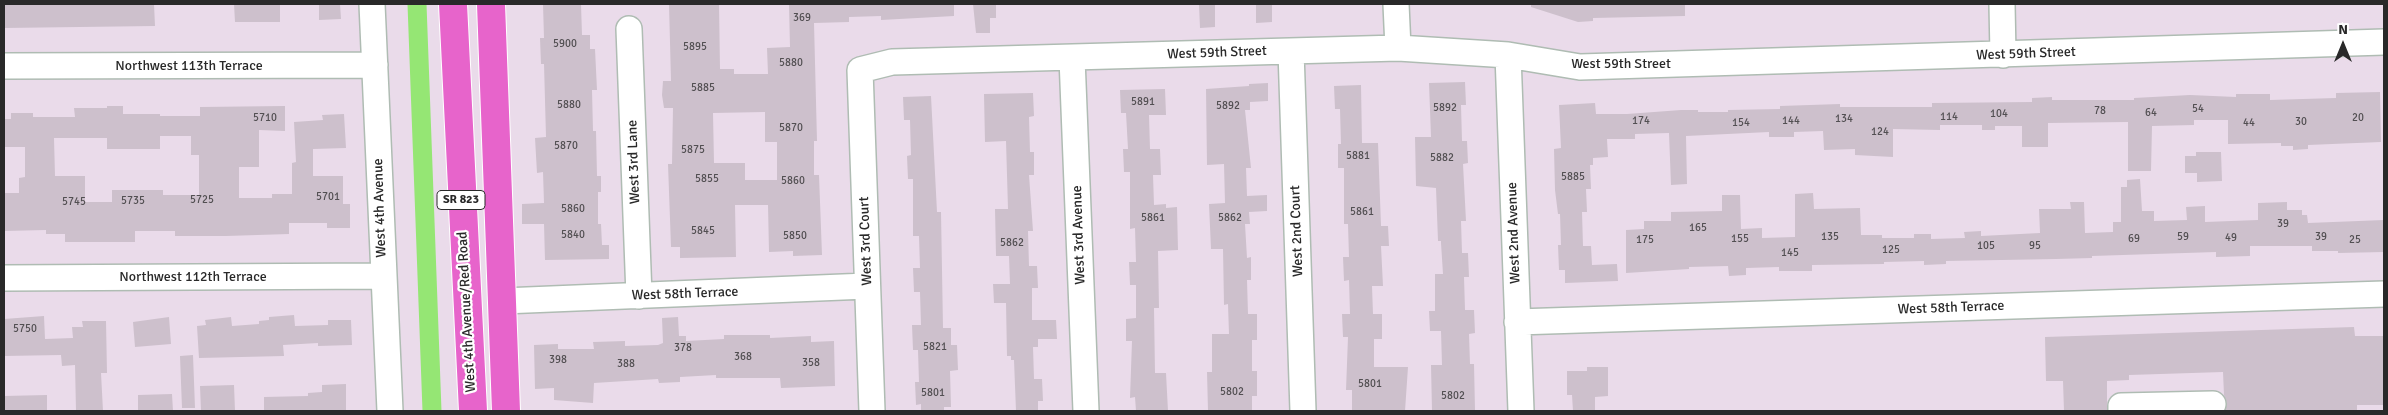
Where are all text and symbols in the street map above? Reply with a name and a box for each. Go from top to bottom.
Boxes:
house number: 369 [793,11,811,25]
north arrow [2318,20,2368,70]
text: N [2338,21,2348,38]
house number: 5900 [553,37,577,51]
house number: 5895 [683,40,707,54]
street label: West 59th Street [1167,43,1267,63]
street label: West 59th Street [1976,44,2076,64]
house number: 5880 [779,56,803,70]
street label: West 59th Street [1571,56,1671,72]
street label: Northwest 113th Terrace [115,58,263,74]
house number: 5885 [691,81,715,95]
house number: 5891 [1131,95,1155,109]
house number: 5880 [557,98,581,112]
house number: 5892 [1216,99,1240,113]
house number: 5892 [1433,101,1457,115]
house number: 54 [2192,102,2204,116]
house number: 78 [2094,104,2106,118]
house number: 64 [2145,106,2157,120]
house number: 104 [1990,107,2008,121]
house number: 114 [1940,110,1958,124]
house number: 5710 [253,111,277,125]
house number: 20 [2352,111,2364,125]
house number: 134 [1835,112,1853,126]
house number: 174 [1632,114,1650,128]
house number: 144 [1782,114,1800,128]
house number: 30 [2295,115,2307,129]
house number: 154 [1732,116,1750,130]
house number: 44 [2243,116,2255,130]
street label: West 3rd Lane [624,120,644,204]
house number: 5870 [779,121,803,135]
house number: 124 [1871,125,1889,139]
house number: 5870 [554,139,578,153]
house number: 5875 [681,143,705,157]
house number: 5881 [1346,149,1370,163]
house number: 5882 [1430,151,1454,165]
street label: West 4th Avenue [370,158,390,258]
house number: 5885 [1561,170,1585,184]
house number: 5855 [695,172,719,186]
house number: 5860 [781,174,805,188]
street label: West 2nd Avenue [1504,182,1524,284]
street label: West 3rd Avenue [1069,185,1089,285]
street label: West 2nd Court [1287,185,1307,277]
house number: 5701 [316,190,340,204]
road number: SR 823 [437,190,485,210]
house number: 5725 [190,193,214,207]
house number: 5735 [121,194,145,208]
house number: 5745 [62,195,86,209]
street label: West 3rd Court [856,196,876,286]
house number: 5860 [561,202,585,216]
house number: 5861 [1350,205,1374,219]
house number: 5861 [1141,211,1165,225]
house number: 5862 [1218,211,1242,225]
house number: 39 [2277,217,2289,231]
house number: 165 [1689,221,1707,235]
house number: 5845 [691,224,715,238]
house number: 5840 [561,228,585,242]
house number: 5850 [783,229,807,243]
house number: 135 [1821,230,1839,244]
house number: 59 [2177,230,2189,244]
house number: 39 [2315,230,2327,244]
street label: West 4th Avenue/Red Road [454,231,480,393]
house number: 49 [2225,231,2237,245]
house number: 155 [1731,232,1749,246]
house number: 69 [2128,232,2140,246]
house number: 175 [1636,233,1654,247]
house number: 25 [2349,233,2361,247]
house number: 5862 [1000,236,1024,250]
house number: 105 [1977,239,1995,253]
house number: 95 [2029,239,2041,253]
house number: 125 [1882,243,1900,257]
house number: 145 [1781,246,1799,260]
street label: Northwest 112th Terrace [119,269,267,285]
street label: West 58th Terrace [631,284,739,304]
street label: West 58th Terrace [1897,298,2005,318]
house number: 5750 [13,322,37,336]
house number: 5821 [923,340,947,354]
house number: 378 [674,341,692,355]
house number: 368 [734,350,752,364]
house number: 398 [549,353,567,367]
house number: 358 [802,356,820,370]
house number: 388 [617,357,635,371]
house number: 5801 [1358,377,1382,391]
house number: 5802 [1220,385,1244,399]
house number: 5801 [921,386,945,400]
house number: 5802 [1441,389,1465,403]

